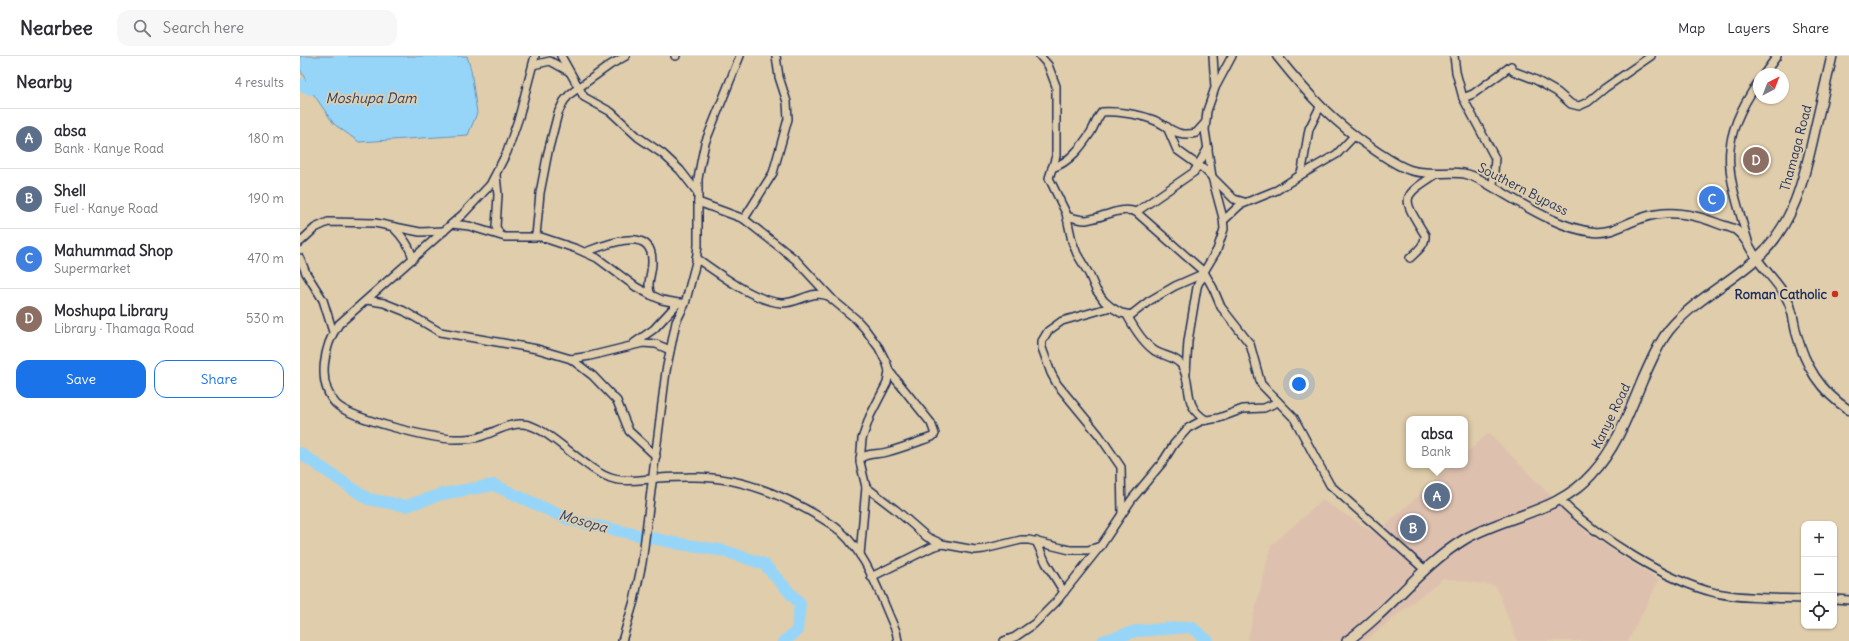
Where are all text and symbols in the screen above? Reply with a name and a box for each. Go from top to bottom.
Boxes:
search box [117,10,397,46]
text: Nearbee [20,16,93,40]
icon: search [131,17,153,39]
text: Search here [163,18,244,37]
text: Map [1678,19,1705,37]
text: Layers [1727,19,1770,37]
text: Share [1792,19,1829,37]
north arrow [1753,68,1789,104]
text: Nearby [16,71,72,93]
text: 4 results [235,74,284,91]
water label: Moshupa Dam [325,89,417,107]
street label: Thamaga Road [1776,103,1816,193]
text: absa [54,121,86,140]
text: A [25,130,33,147]
text: 180 m [248,130,284,147]
text: Bank · Kanye Road [54,140,164,157]
pin: D [1743,145,1769,175]
street label: Southern Bypass [1475,159,1571,219]
text: Shell [54,181,86,200]
pin: C [1699,184,1725,214]
text: B [25,190,33,207]
text: 190 m [248,190,284,207]
text: Fuel · Kanye Road [54,200,158,217]
text: Mahummad Shop [54,241,173,260]
text: C [25,250,33,267]
text: 470 m [247,250,284,267]
text: Supermarket [54,260,131,277]
place label: Roman Catholic [1735,286,1827,303]
marker: Roman Catholic [1830,289,1840,299]
text: Moshupa Library [54,301,168,320]
text: D [24,310,34,327]
text: 530 m [246,310,284,327]
text: Library · Thamaga Road [54,320,194,337]
button: Save [16,360,146,398]
button: Share [154,360,284,398]
your location [1289,374,1309,394]
street label: Kanye Road [1588,380,1634,452]
popup [1406,416,1468,468]
text: absa [1421,424,1453,443]
text: Bank [1421,443,1451,460]
pin: A [1424,481,1450,511]
water label: Mosopa [557,506,610,537]
pin: B [1400,513,1426,543]
map controls [1801,521,1837,629]
button: + [1801,521,1837,557]
button: − [1801,557,1837,593]
button: locate [1801,593,1837,629]

